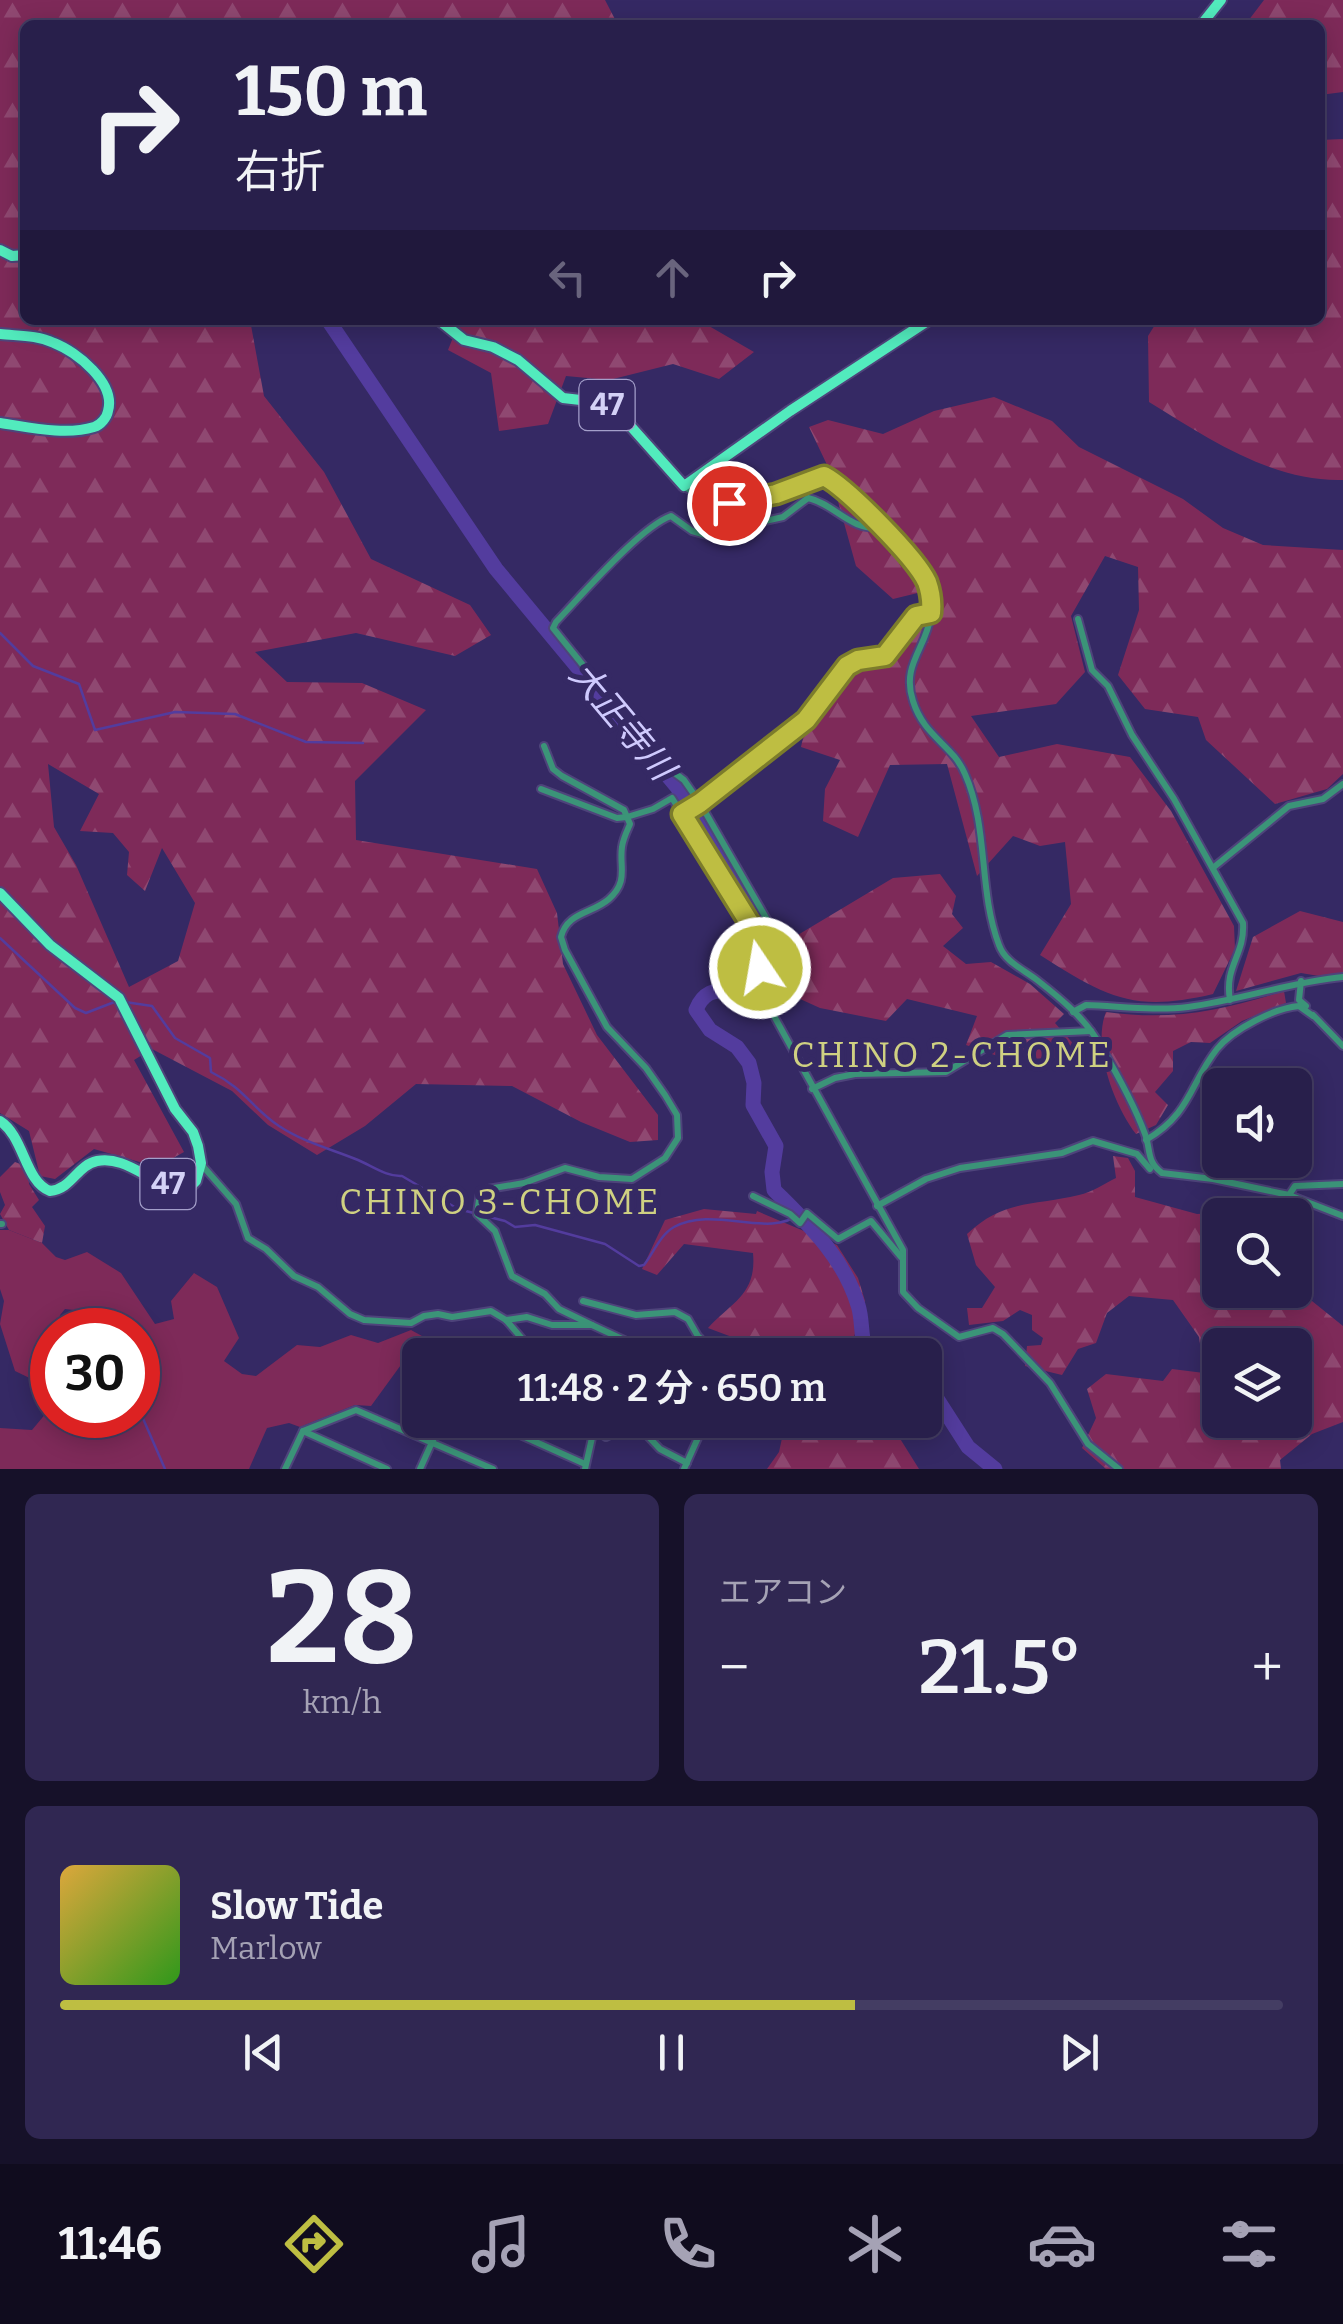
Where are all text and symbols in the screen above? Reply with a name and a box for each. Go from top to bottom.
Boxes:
text: 150 m [235,50,427,134]
icon: right [70,60,200,190]
text: 右折 [235,145,325,199]
icon: left [540,250,595,305]
icon: ahead [645,250,700,305]
icon: right [750,250,805,305]
road number: 47 [580,380,634,430]
pin [687,461,772,546]
icon: arrive [702,476,757,531]
water label: 大正寺川 [561,654,686,791]
position arrow [708,916,812,1020]
district label: CHINO 2-CHOME [792,1034,1112,1076]
map controls [1202,1068,1312,1438]
button: sound [1202,1068,1312,1178]
road number: 47 [140,1159,196,1209]
district label: CHINO 3-CHOME [339,1181,661,1223]
button: search [1202,1198,1312,1308]
speed limit sign: 30 [30,1308,160,1438]
button: layers [1202,1328,1312,1438]
text: 11:48 · 2 分 · 650 m [518,1365,826,1411]
text: 28 [266,1540,418,1696]
text: エアコン [719,1573,847,1611]
text: 21.5° [919,1623,1082,1713]
text: − [719,1635,749,1701]
text: + [1252,1635,1283,1701]
text: km/h [302,1683,382,1721]
text: Slow Tide [210,1883,383,1929]
text: Marlow [210,1929,322,1967]
icon: previous [236,2025,291,2080]
icon: pause [644,2025,699,2080]
icon: next [1052,2025,1107,2080]
icon: directions [279,2209,349,2279]
icon: music [466,2209,536,2279]
icon: phone [653,2209,723,2279]
icon: climate [840,2209,910,2279]
icon: car [1027,2209,1097,2279]
icon: filters [1214,2209,1284,2279]
text: 11:46 [59,2217,162,2271]

